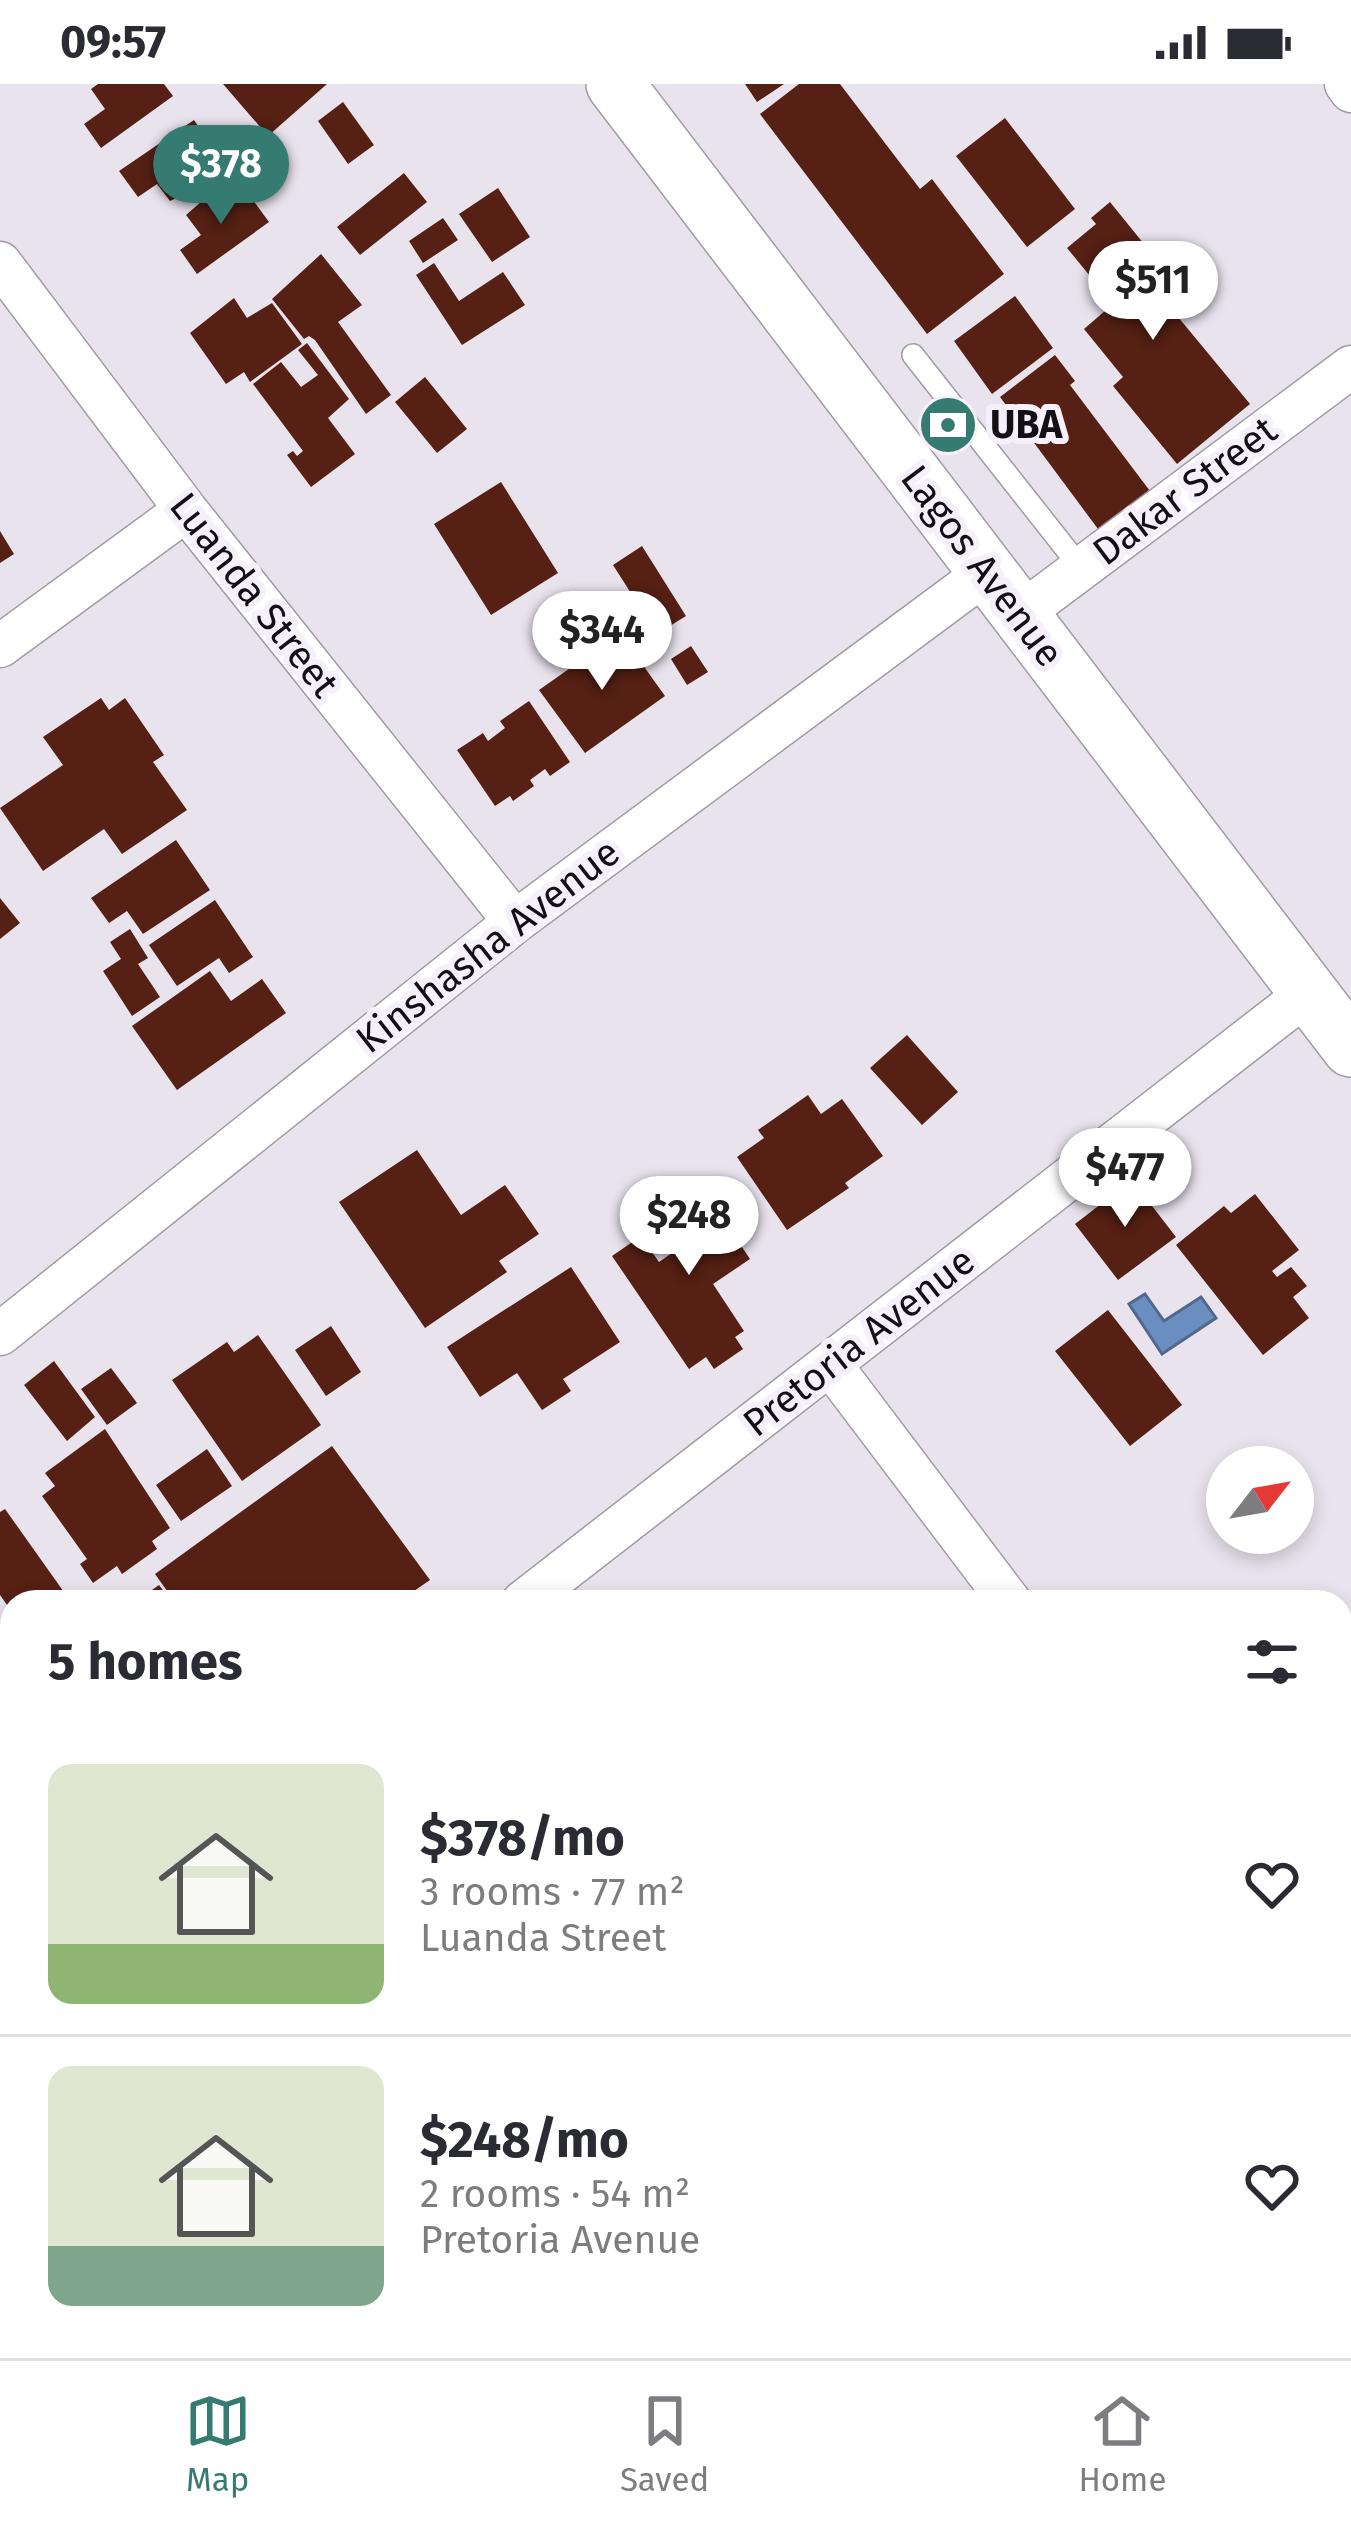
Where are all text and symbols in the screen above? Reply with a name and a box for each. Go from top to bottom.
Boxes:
text: 09:57 [60,15,166,69]
pin: $378 [150,125,292,227]
text: $378 [180,141,262,187]
pin: $511 [1082,241,1224,343]
text: $511 [1115,257,1191,303]
bank icon: UBA [917,394,979,456]
place label: UBA [990,402,1063,448]
street label: Dakar Street [1084,407,1287,575]
street label: Lagos Avenue [891,456,1073,676]
street label: Luanda Street [160,484,349,707]
pin: $344 [531,591,673,693]
text: $344 [559,607,645,653]
street label: Kinshasha Avenue [347,829,629,1063]
pin: $477 [1054,1128,1196,1230]
text: $477 [1086,1144,1164,1190]
pin: $248 [618,1176,760,1278]
text: $248 [647,1192,731,1238]
street label: Pretoria Avenue [734,1238,984,1446]
north arrow [1206,1446,1314,1554]
map controls [1206,1446,1314,1554]
icon: filters [1239,1629,1305,1695]
text: 5 homes [48,1631,243,1693]
text: $378/mo [420,1807,625,1869]
icon: home [144,1812,288,1956]
icon: heart [1239,1851,1305,1917]
text: 3 rooms · 77 m² [420,1869,685,1915]
text: Luanda Street [420,1915,666,1961]
text: $248/mo [420,2109,629,2171]
icon: home [144,2114,288,2258]
icon: heart [1239,2153,1305,2219]
text: 2 rooms · 54 m² [420,2171,690,2217]
text: Pretoria Avenue [420,2217,700,2263]
tab: Map [185,2388,251,2500]
tab: Saved [620,2388,709,2500]
tab: Home [1078,2388,1166,2500]

